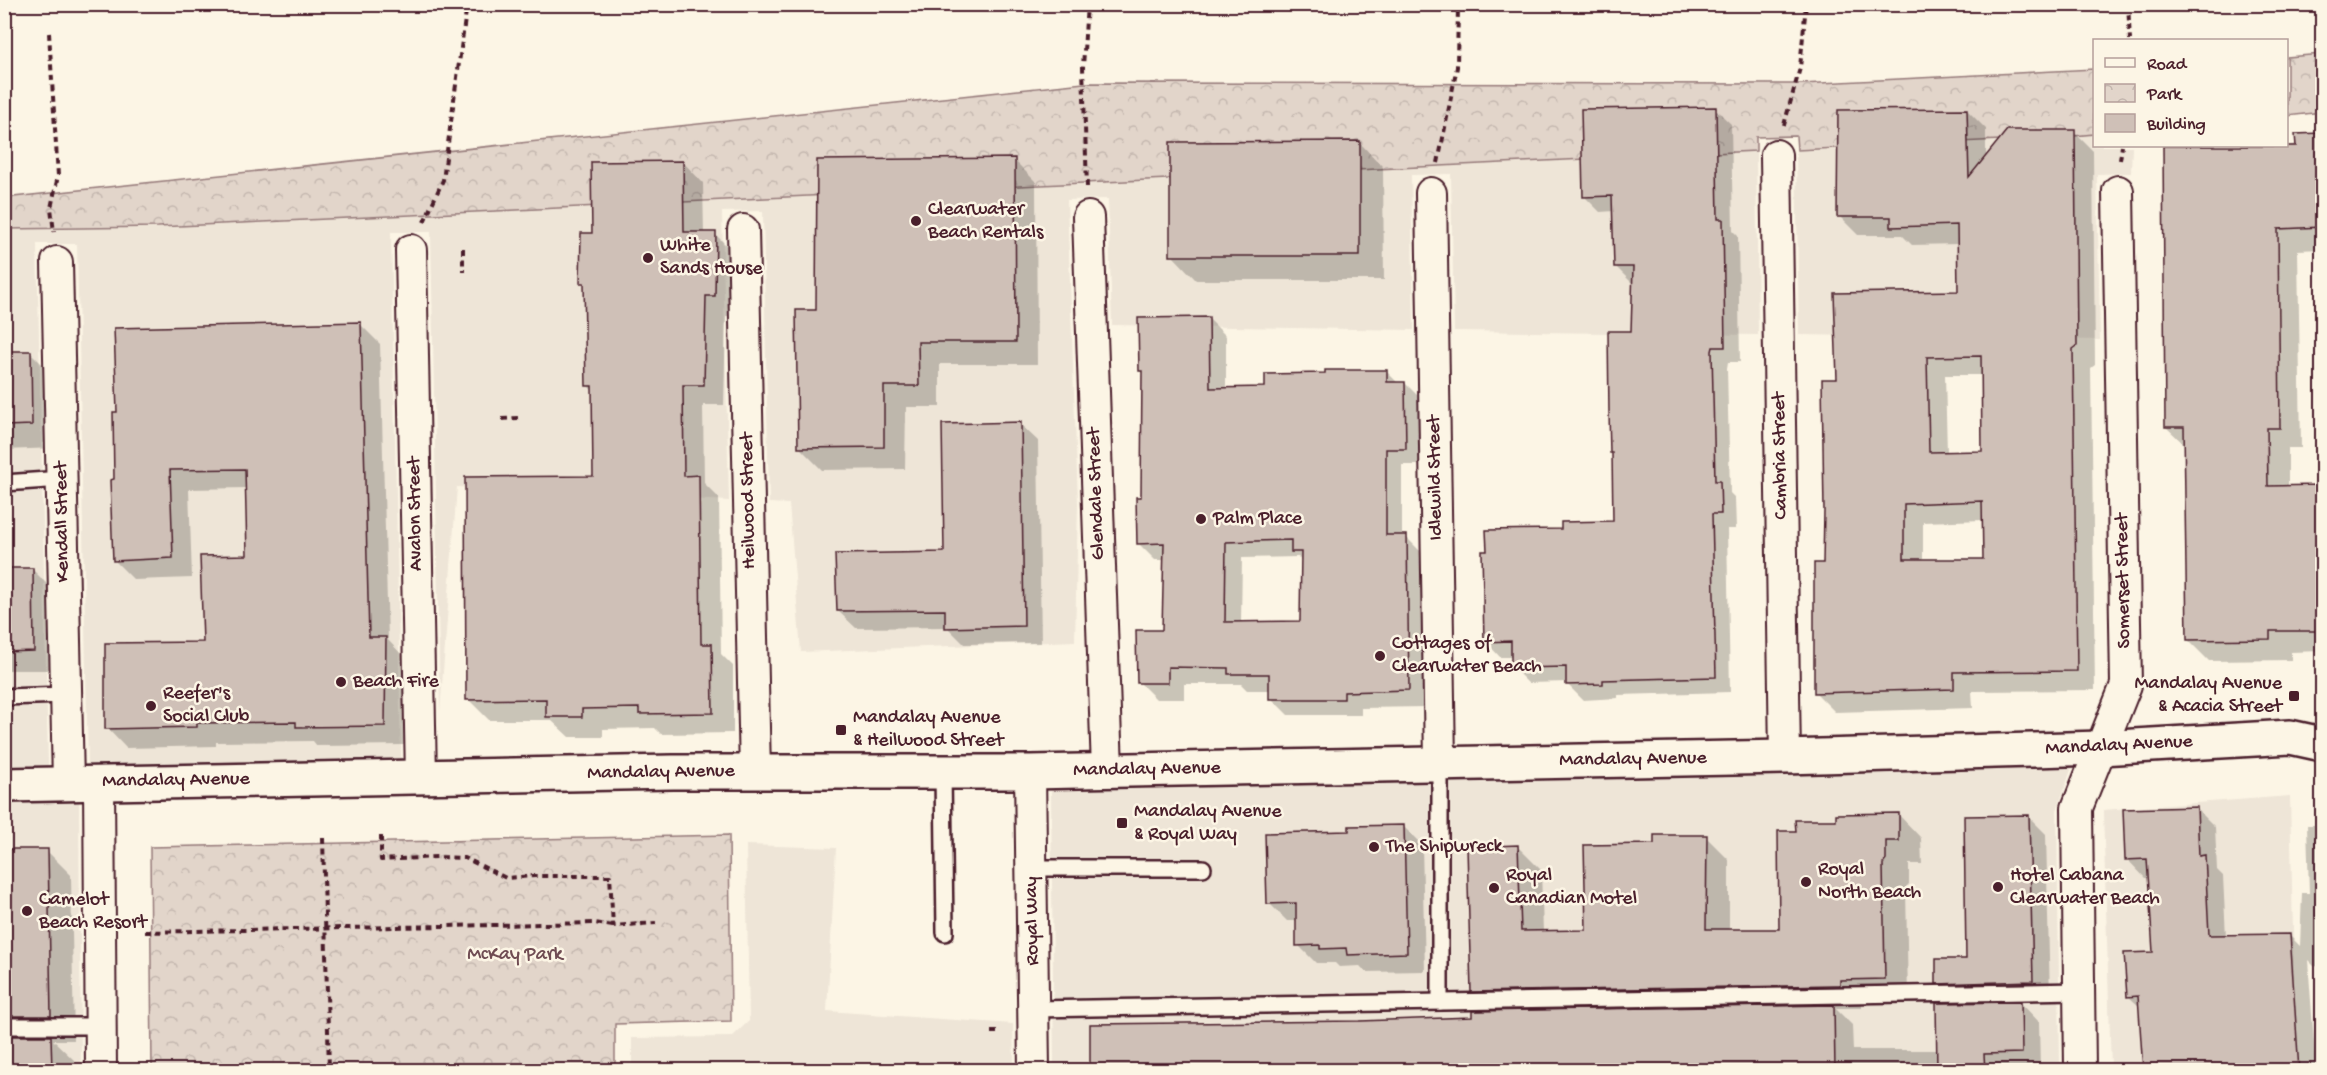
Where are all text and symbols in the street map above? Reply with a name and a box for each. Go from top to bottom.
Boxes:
legend [2093,39,2288,147]
text: Road [2147,55,2188,76]
text: Park [2146,85,2183,106]
text: Building [2146,115,2206,136]
place label: Clearwater Beach Rentals [927,199,1044,245]
marker: Clearwater Beach Rentals [909,214,923,228]
place label: White Sands House [660,235,763,281]
marker: White Sands House [641,251,655,265]
street label: Cambria Street [1768,390,1794,520]
street label: Idlewild Street [1423,413,1449,541]
street label: Glendale Street [1083,426,1111,561]
street label: Heilwood Street [736,431,762,569]
street label: Avalon Street [403,455,428,571]
street label: Kendall Street [50,460,76,582]
place label: Palm Place [1212,508,1303,531]
street label: Somerset Street [2111,511,2137,649]
marker: Palm Place [1194,512,1208,526]
place label: Cottages of Clearwater Beach [1392,633,1542,679]
marker: Cottages of Clearwater Beach [1373,649,1387,663]
place label: Beach Fire [352,671,440,694]
place label: Mandalay Avenue & Acacia Street [2134,673,2284,719]
marker: Beach Fire [334,675,348,689]
place label: Reefer's Social Club [163,683,250,729]
marker: Mandalay Avenue & Acacia Street [2287,689,2301,703]
marker: Reefer's Social Club [144,699,158,713]
place label: Mandalay Avenue & Heilwood Street [853,707,1005,753]
marker: Mandalay Avenue & Heilwood Street [834,723,848,737]
street label: Mandalay Avenue [2045,731,2194,761]
street label: Mandalay Avenue [1559,747,1708,773]
street label: Mandalay Avenue [1073,757,1222,783]
street label: Mandalay Avenue [587,760,736,786]
street label: Mandalay Avenue [102,768,251,794]
place label: Mandalay Avenue & Royal Way [1134,801,1282,847]
marker: Mandalay Avenue & Royal Way [1115,816,1129,830]
place label: The Shipwreck [1385,836,1504,859]
marker: The Shipwreck [1367,840,1381,854]
place label: Royal North Beach [1818,859,1922,905]
place label: Royal Canadian Motel [1506,865,1637,911]
place label: Hotel Cabana Clearwater Beach [2010,865,2160,911]
marker: Royal North Beach [1799,875,1813,889]
street label: Royal Way [1021,876,1045,966]
marker: Hotel Cabana Clearwater Beach [1991,880,2005,894]
marker: Royal Canadian Motel [1487,881,1501,895]
place label: Camelot Beach Resort [38,889,149,935]
marker: Camelot Beach Resort [20,904,34,918]
park label: McKay Park [467,944,565,967]

